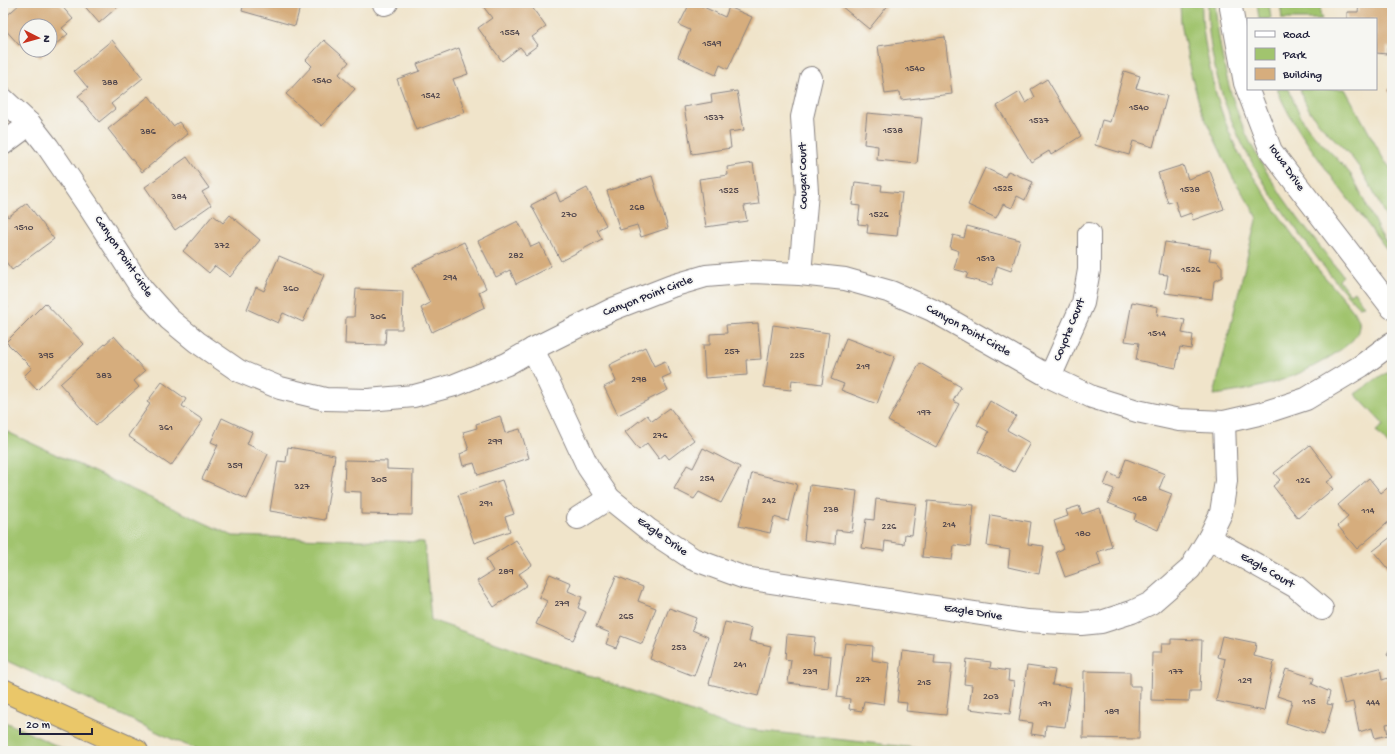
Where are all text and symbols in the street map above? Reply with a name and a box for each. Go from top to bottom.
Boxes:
north arrow [18,18,58,58]
legend [1247,18,1377,90]
house number: 1554 [499,27,520,39]
text: Road [1283,29,1310,43]
text: N [40,35,52,43]
house number: 1549 [701,38,722,50]
text: Park [1282,49,1308,63]
house number: 1540 [904,63,925,75]
text: Building [1282,69,1322,83]
house number: 1540 [311,75,332,87]
house number: 388 [101,77,119,89]
house number: 1542 [421,90,441,102]
house number: 1540 [1128,102,1149,114]
house number: 1537 [703,112,725,124]
house number: 1537 [1028,115,1050,127]
house number: 1538 [882,125,904,137]
house number: 386 [139,126,157,138]
street label: Cougar Court [796,142,812,209]
street label: Iowa Drive [1265,142,1308,195]
house number: 1525 [992,183,1013,195]
house number: 1538 [1179,184,1201,196]
house number: 1525 [718,185,739,197]
house number: 384 [170,191,187,203]
house number: 268 [629,202,645,214]
house number: 270 [561,209,577,221]
house number: 1526 [868,209,890,221]
street label: Canyon Point Circle [91,214,156,301]
house number: 1510 [13,222,34,234]
house number: 372 [213,240,230,252]
house number: 282 [508,250,524,262]
house number: 1513 [976,253,995,265]
house number: 1526 [1180,264,1202,276]
house number: 294 [443,272,458,284]
street label: Canyon Point Circle [601,273,695,321]
house number: 360 [282,283,299,295]
street label: Coyote Court [1051,296,1089,363]
street label: Canyon Point Circle [923,302,1014,360]
house number: 306 [369,311,387,323]
house number: 1514 [1147,328,1166,340]
house number: 257 [724,346,740,358]
house number: 395 [37,350,54,362]
house number: 225 [789,350,805,362]
house number: 219 [856,361,870,373]
house number: 383 [95,370,112,382]
house number: 298 [631,374,647,386]
house number: 197 [916,407,932,419]
house number: 361 [158,422,173,434]
house number: 276 [652,430,669,442]
house number: 299 [488,436,502,448]
house number: 359 [226,460,243,472]
house number: 254 [700,473,715,485]
house number: 305 [370,474,387,486]
house number: 126 [1295,475,1311,487]
house number: 327 [293,481,310,493]
house number: 168 [1132,493,1148,505]
house number: 242 [762,495,776,507]
house number: 291 [479,498,493,510]
house number: 238 [823,504,839,516]
house number: 114 [1361,505,1375,517]
street label: Eagle Drive [634,514,691,560]
house number: 214 [942,519,956,531]
house number: 226 [882,521,897,533]
house number: 180 [1074,528,1091,540]
street label: Eagle Court [1237,550,1297,593]
house number: 289 [498,566,514,578]
house number: 279 [554,598,570,610]
street label: Eagle Drive [943,601,1004,625]
house number: 265 [618,611,634,623]
house number: 253 [671,642,687,654]
house number: 241 [733,659,747,671]
house number: 239 [802,666,818,678]
house number: 177 [1168,666,1184,678]
house number: 227 [855,674,871,686]
house number: 129 [1237,675,1252,687]
house number: 215 [917,677,931,689]
house number: 203 [983,691,999,703]
house number: 115 [1301,696,1316,708]
house number: 444 [1366,697,1380,709]
house number: 191 [1037,698,1052,710]
house number: 189 [1104,706,1119,718]
scale bar [20,710,92,736]
text: 20 m [26,719,51,733]

